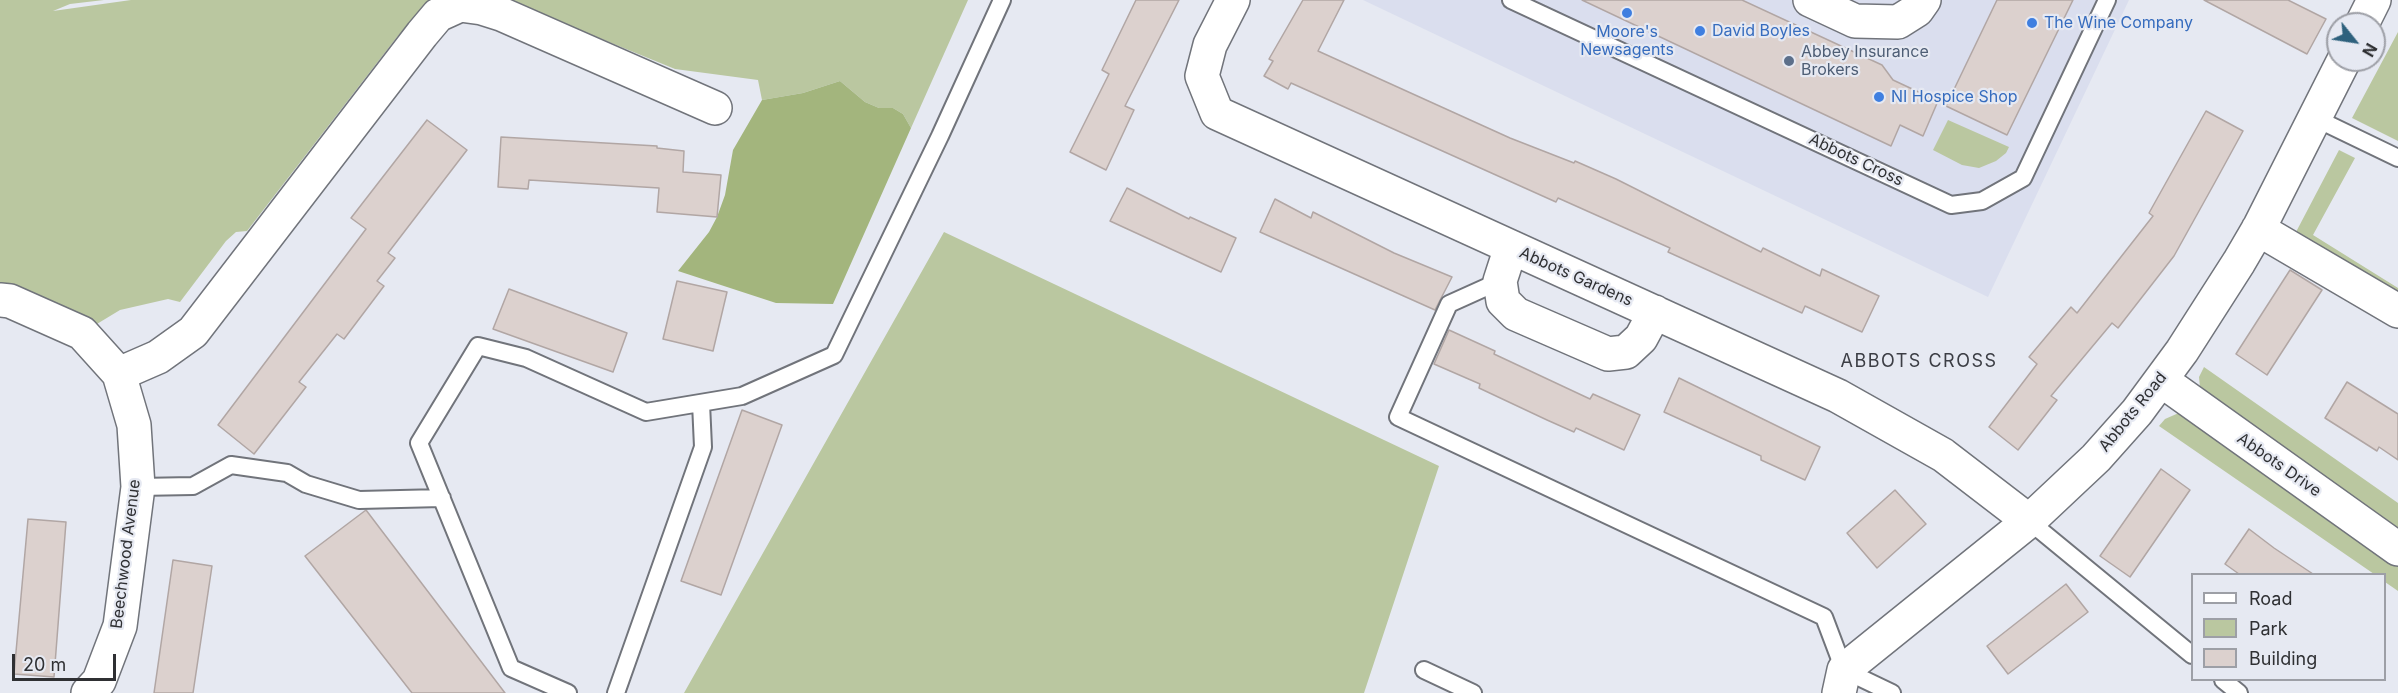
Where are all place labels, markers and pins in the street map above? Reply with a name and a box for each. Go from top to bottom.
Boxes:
marker: Moore's Newsagents [1620,6,1634,20]
place label: The Wine Company [2044,13,2193,33]
marker: The Wine Company [2025,16,2039,30]
place label: David Boyles [1712,21,1810,41]
place label: Moore's Newsagents [1580,22,1674,60]
marker: David Boyles [1693,24,1707,38]
place label: Abbey Insurance Brokers [1801,42,1929,80]
marker: Abbey Insurance Brokers [1782,54,1796,68]
place label: NI Hospice Shop [1891,87,2018,107]
marker: NI Hospice Shop [1872,90,1886,104]

